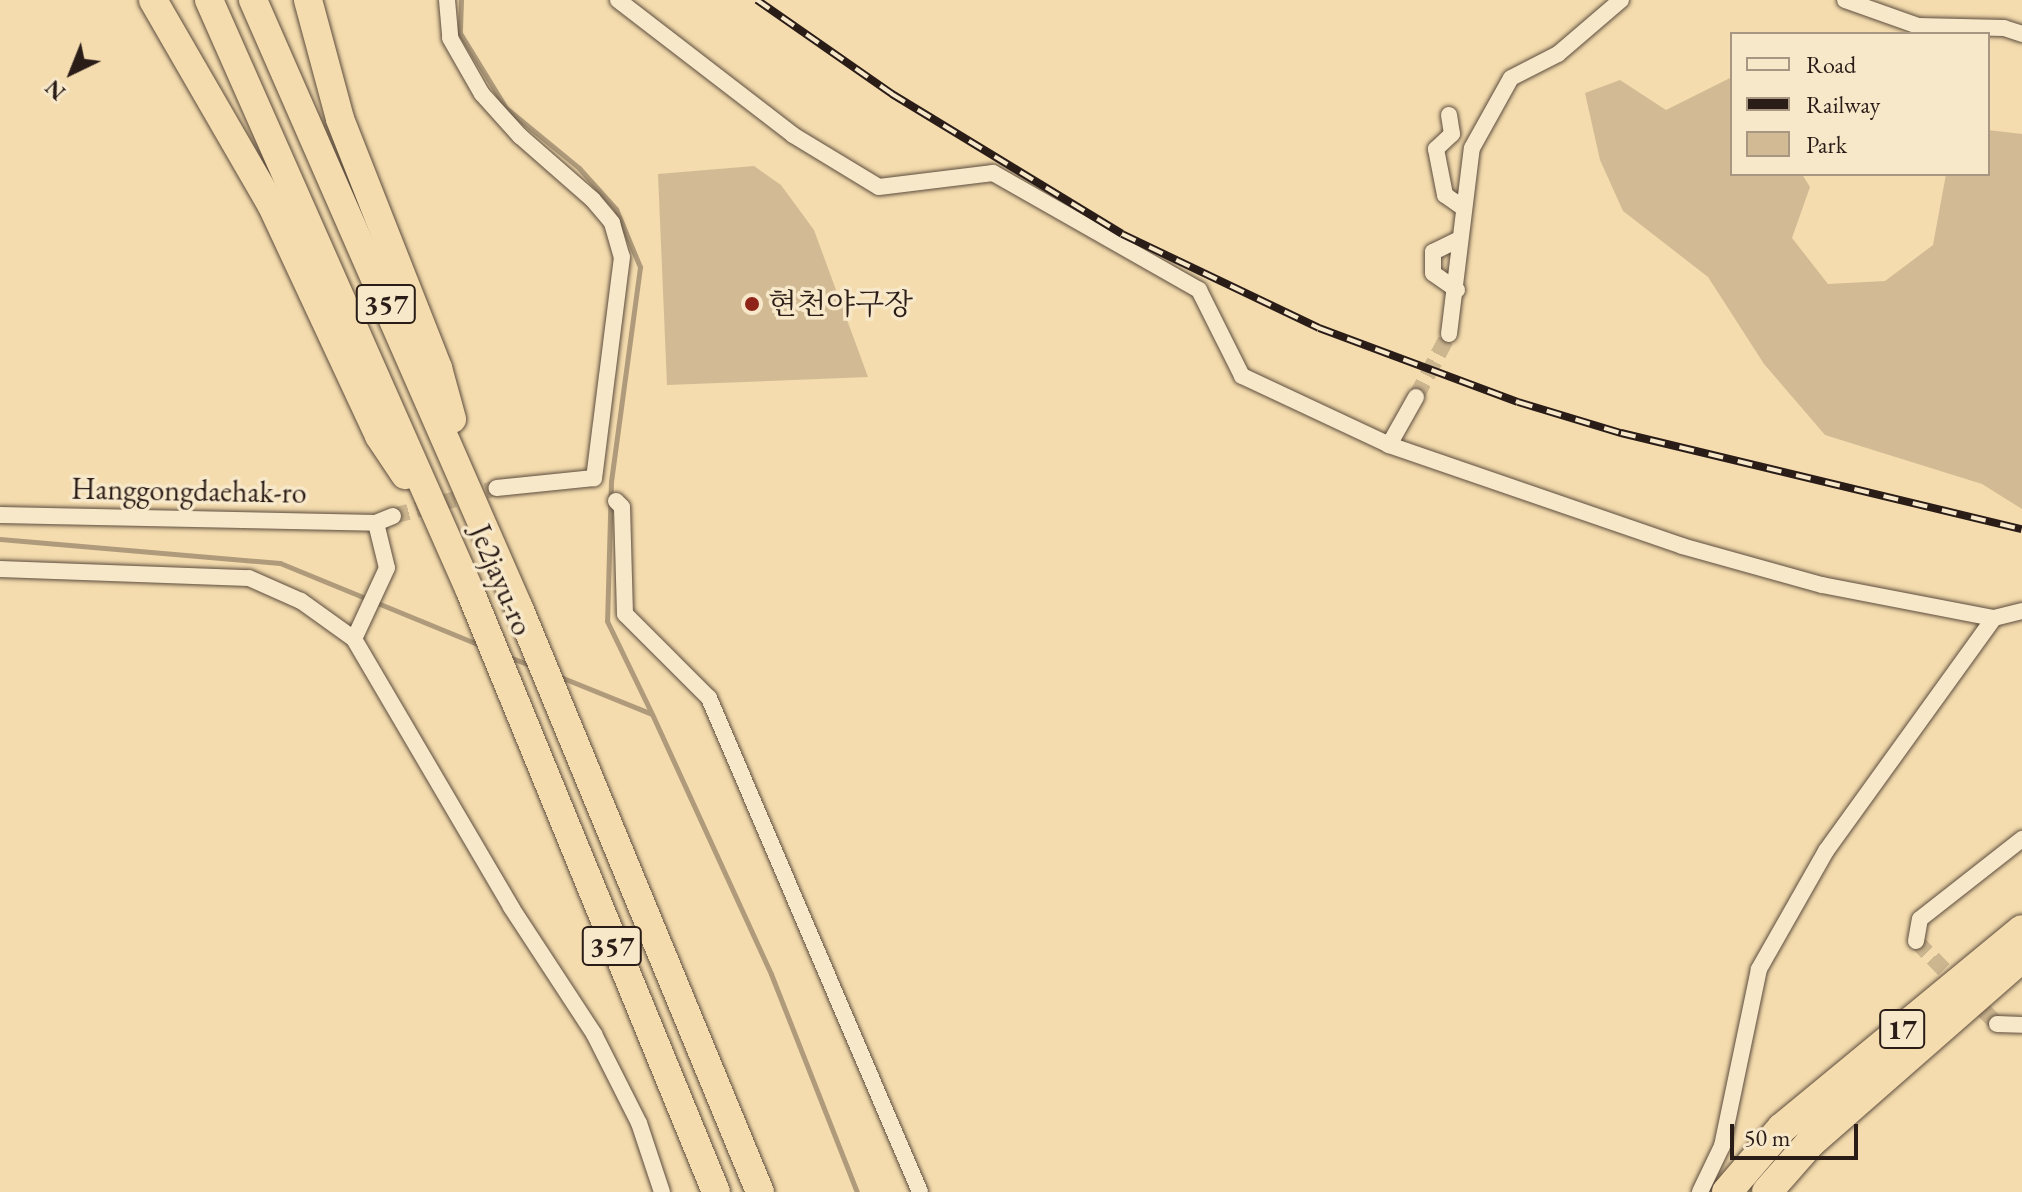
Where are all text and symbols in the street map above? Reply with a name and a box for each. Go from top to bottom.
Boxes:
north arrow [32,32,112,112]
legend [1730,32,1990,176]
text: Road [1806,49,1856,80]
text: N [39,73,72,107]
text: Railway [1806,89,1880,120]
text: Park [1806,129,1847,160]
road number: 357 [354,280,418,328]
place label: 현천야구장 [768,286,913,322]
marker: 현천야구장 [743,295,761,313]
street label: Hanggongdaehak-ro [71,471,307,511]
street label: Je2jayu-ro [462,519,540,641]
road number: 357 [580,922,644,970]
road number: 17 [1878,1005,1926,1053]
scale bar [1734,1108,1862,1158]
text: 50 m [1744,1122,1791,1153]

